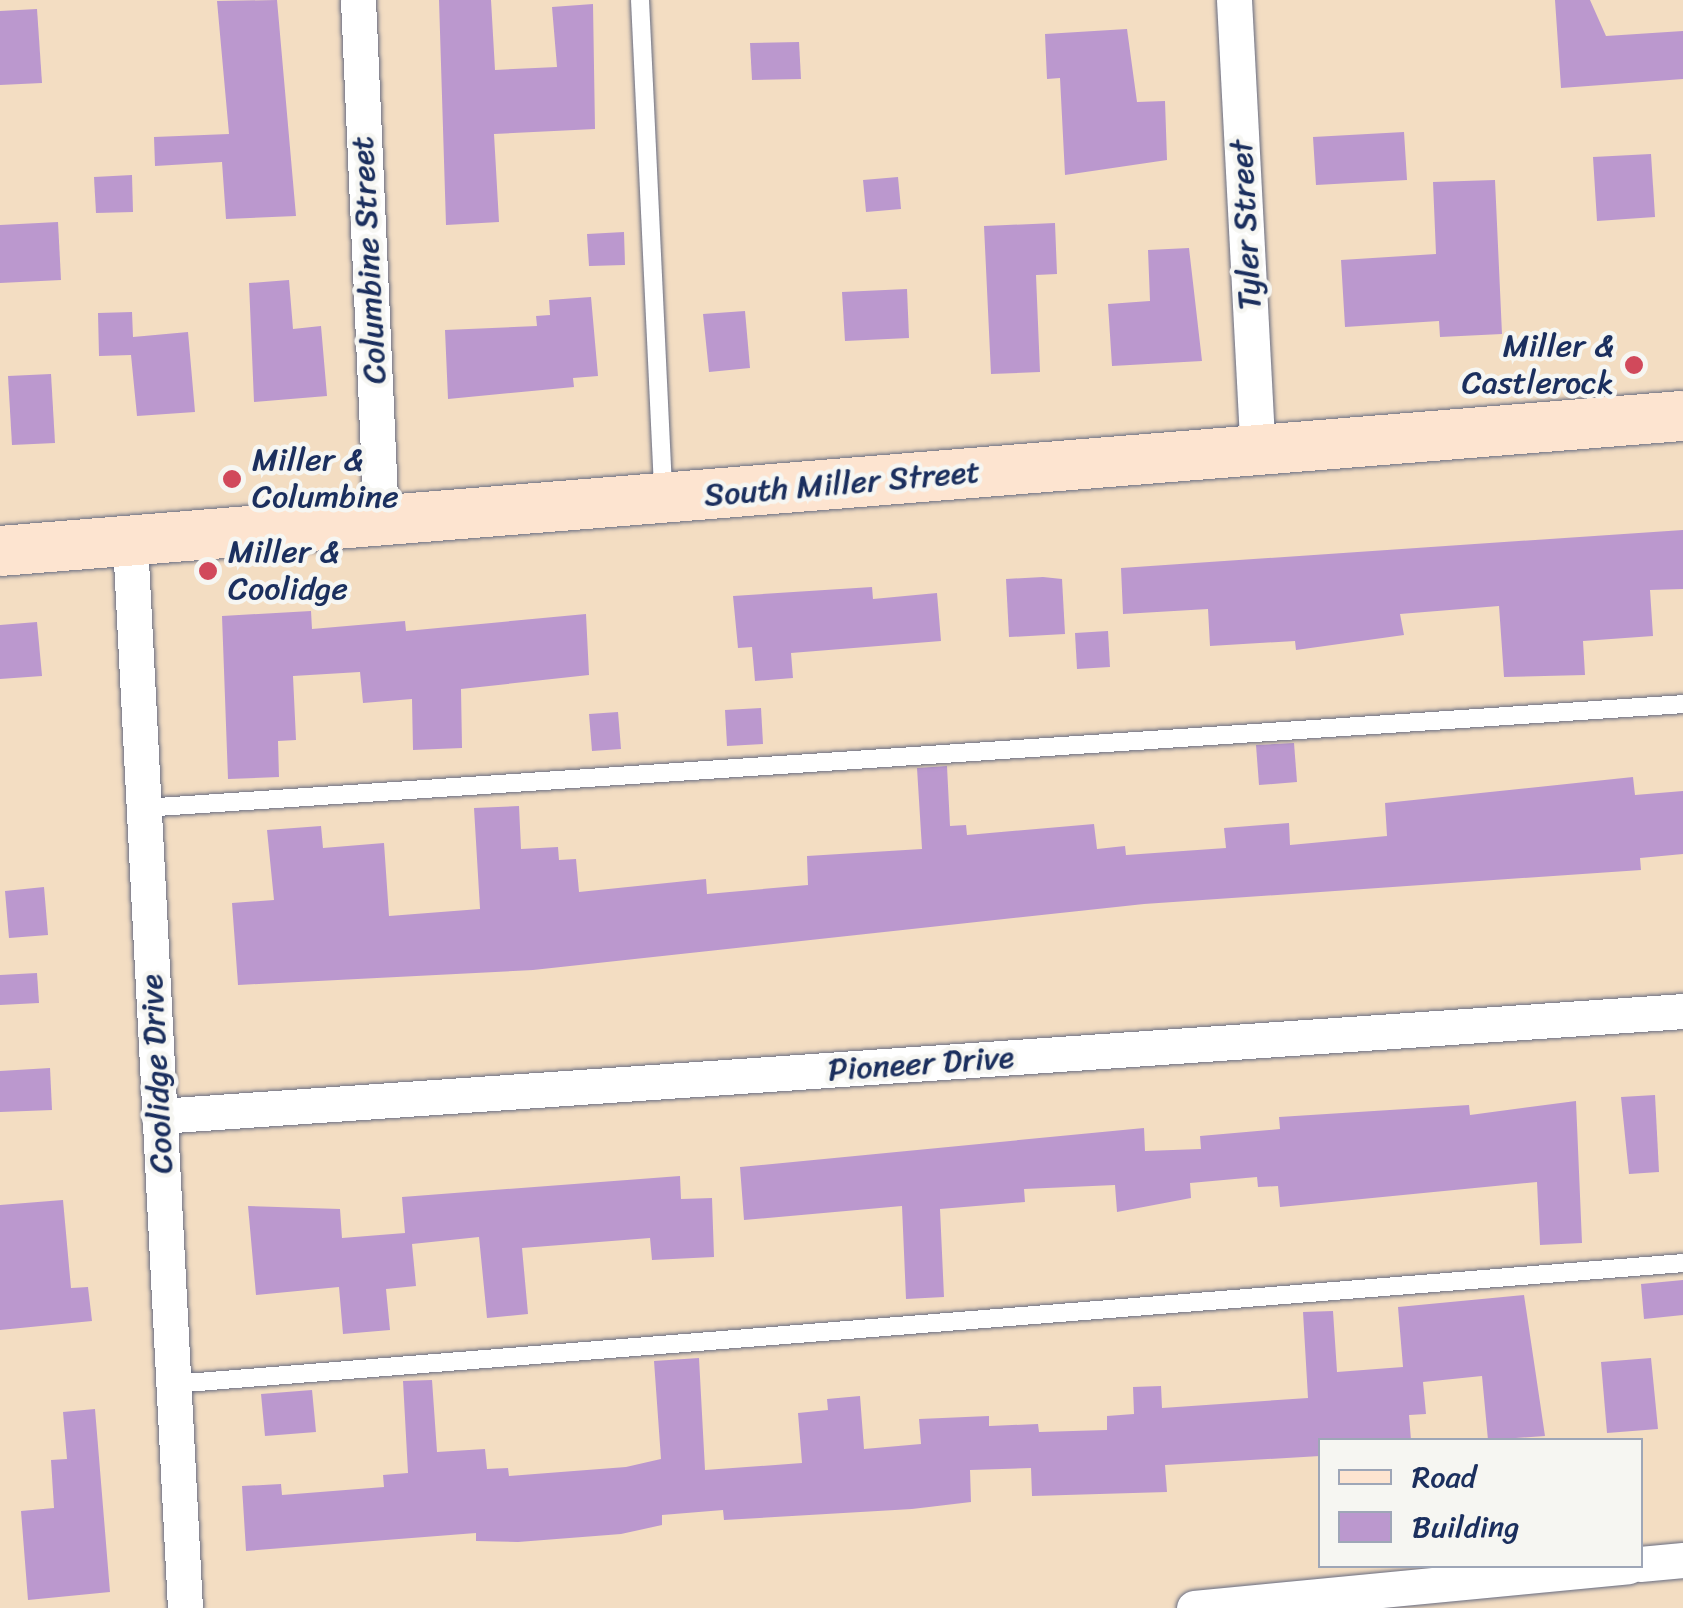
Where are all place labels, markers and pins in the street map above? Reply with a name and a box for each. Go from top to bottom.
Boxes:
place label: Miller & Castlerock [1462,328,1614,403]
marker: Miller & Castlerock [1623,354,1645,376]
place label: Miller & Columbine [252,442,399,517]
marker: Miller & Columbine [221,468,243,490]
place label: Miller & Coolidge [228,534,348,609]
marker: Miller & Coolidge [197,560,219,582]

